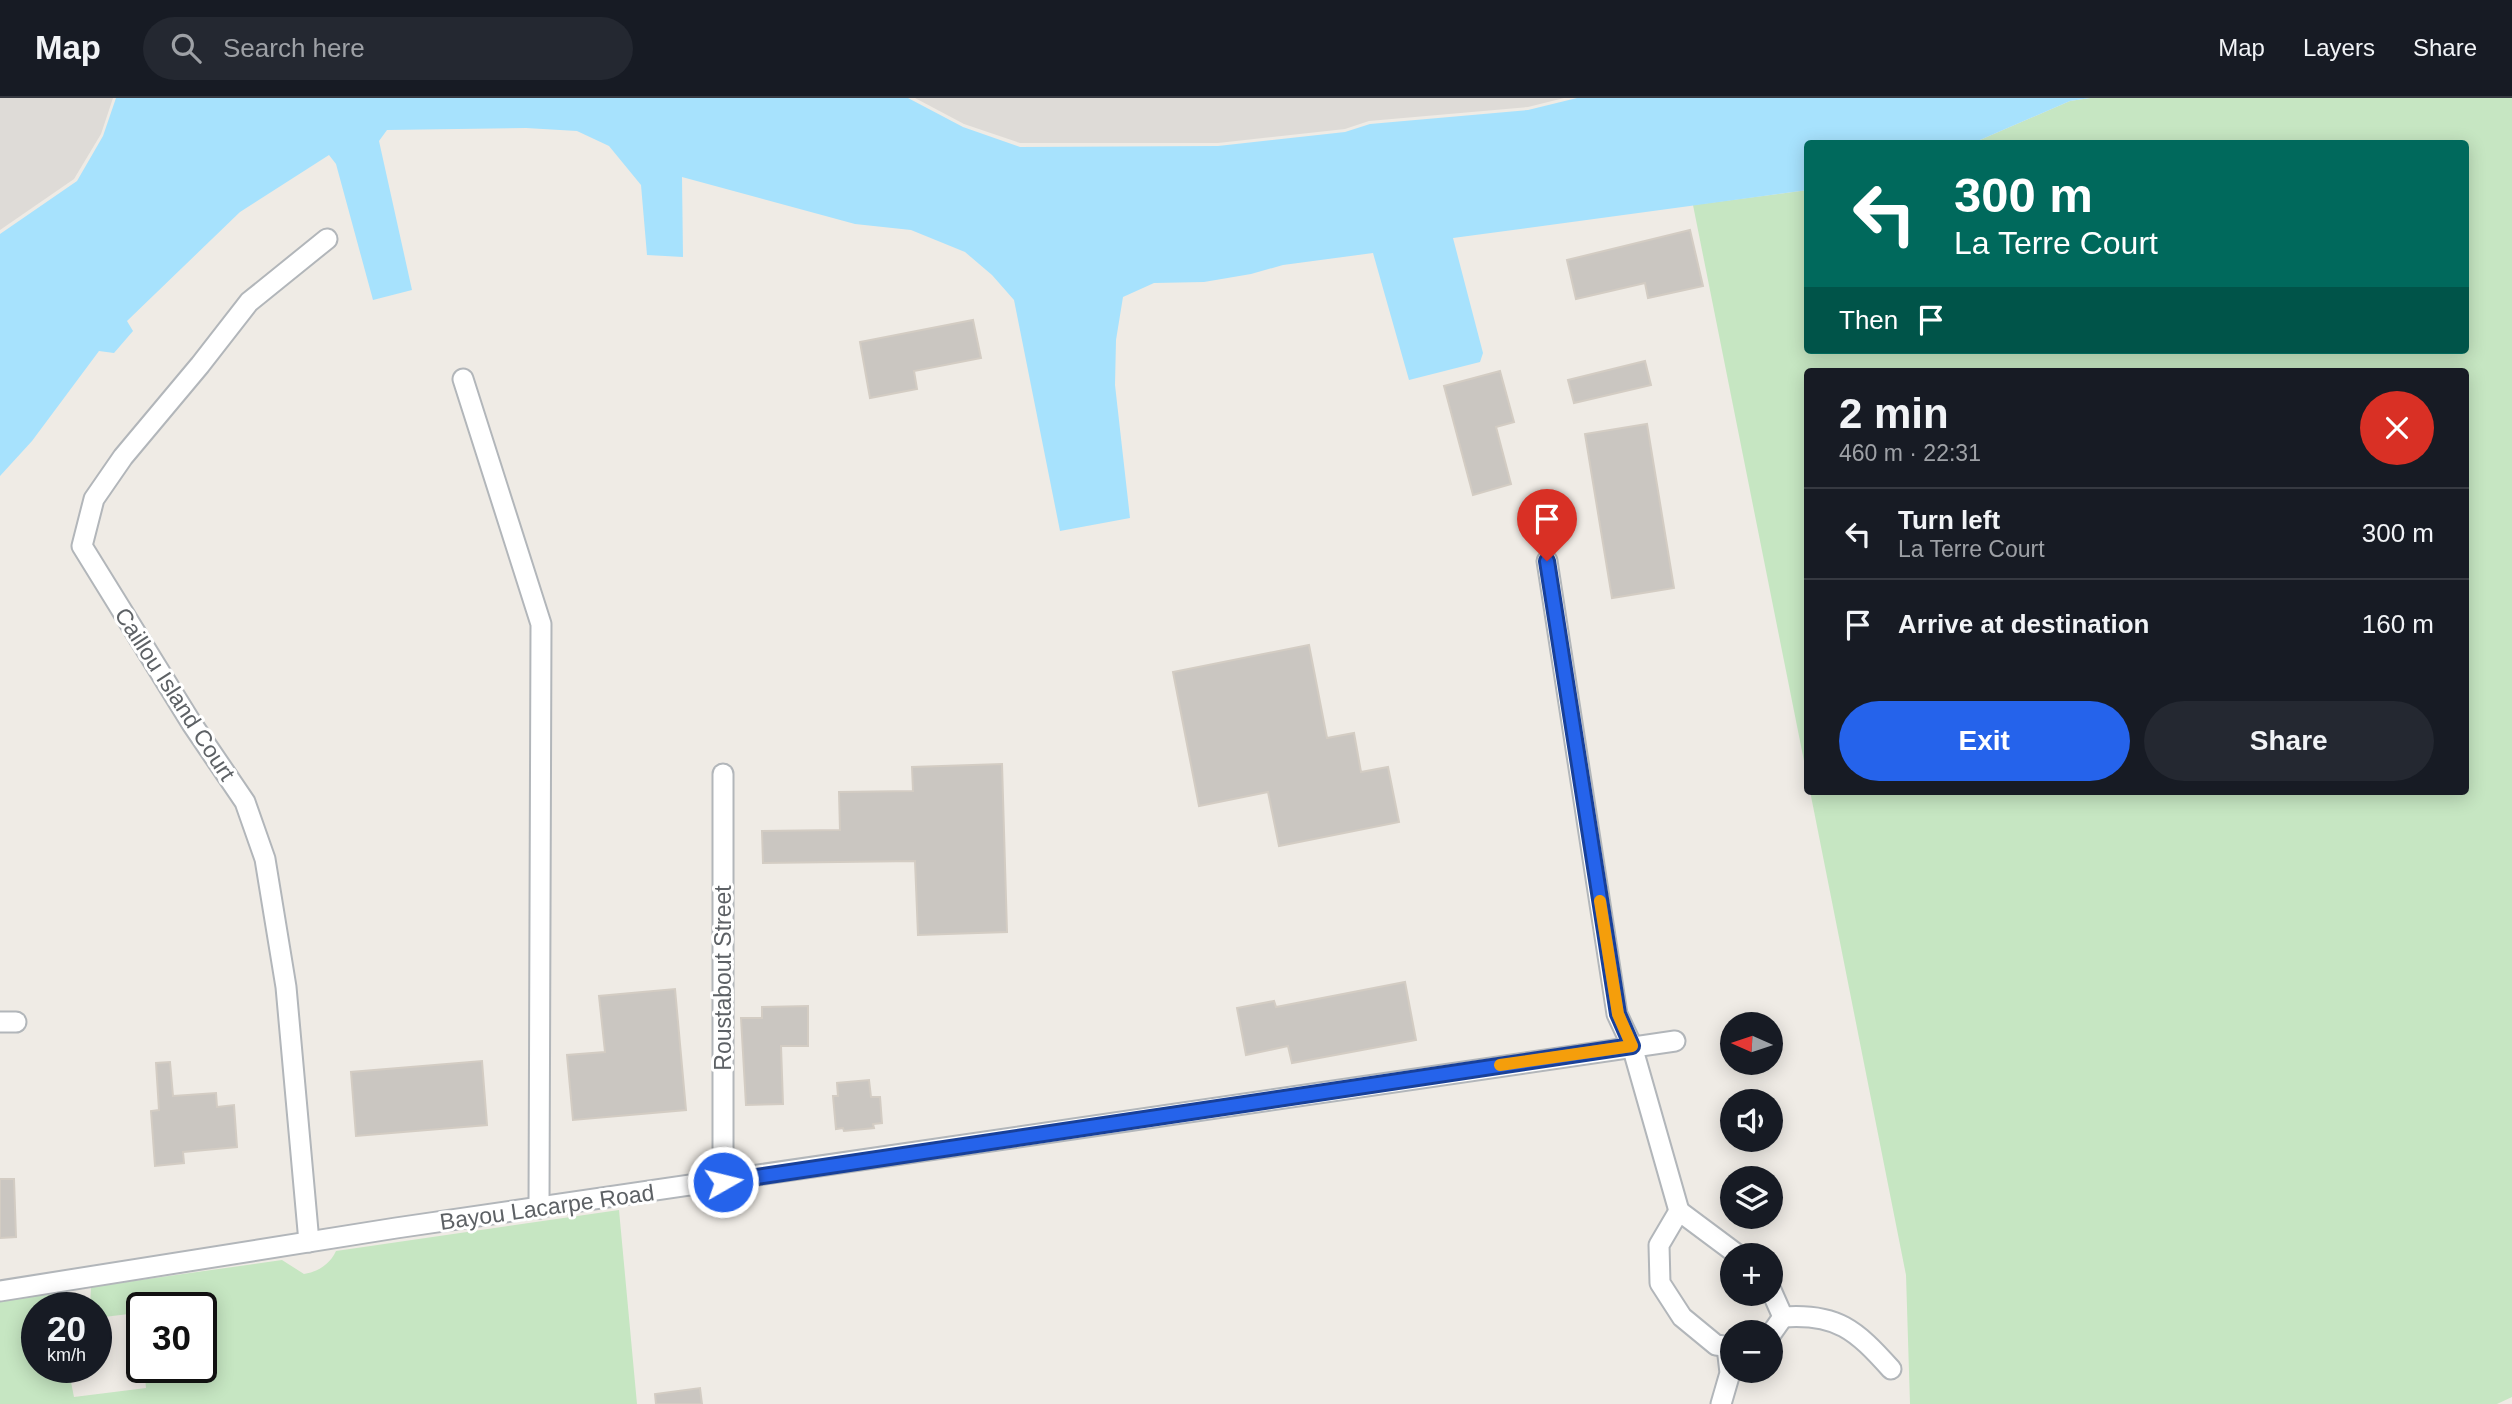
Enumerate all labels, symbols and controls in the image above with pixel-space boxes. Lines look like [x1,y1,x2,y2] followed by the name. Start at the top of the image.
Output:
[143,17,633,80] search box
[35,29,101,66] text: Map
[167,29,205,67] icon: search
[223,33,365,63] text: Search here
[2218,34,2265,61] text: Map
[2303,34,2375,61] text: Layers
[2413,34,2477,61] text: Share
[1839,168,1930,259] icon: left
[1954,168,2093,222] text: 300 m
[1954,225,2158,261] text: La Terre Court
[1912,301,1950,339] icon: arrive
[1839,305,1898,335] text: Then
[1839,390,1949,437] text: 2 min
[2360,391,2434,465] button: close
[1839,440,1981,466] text: 460 m · 22:31
[1517,489,1577,561] pin
[1528,500,1566,538] icon: arrive
[1898,505,2000,535] text: Turn left
[1839,515,1877,553] icon: left
[2362,518,2434,548] text: 300 m
[1898,536,2045,562] text: La Terre Court
[109,603,241,786] street label: Caillou Island Court
[1839,606,1877,644] icon: arrive
[1898,609,2149,639] text: Arrive at destination
[2362,609,2434,639] text: 160 m
[1839,701,2130,781] button: Exit
[2144,701,2434,781] button: Share
[710,885,736,1071] street label: Roustabout Street
[1720,1012,1783,1074] north arrow
[1720,1012,1783,1383] map controls
[1720,1089,1783,1152] button: sound
[686,1145,760,1219] position arrow
[1720,1166,1783,1229] button: layers
[438,1179,656,1235] street label: Bayou Lacarpe Road
[1720,1243,1783,1306] button: +
[126,1292,217,1383] speed limit sign: 30
[47,1309,86,1348] text: 20
[1720,1320,1783,1383] button: −
[47,1345,86,1365] text: km/h

